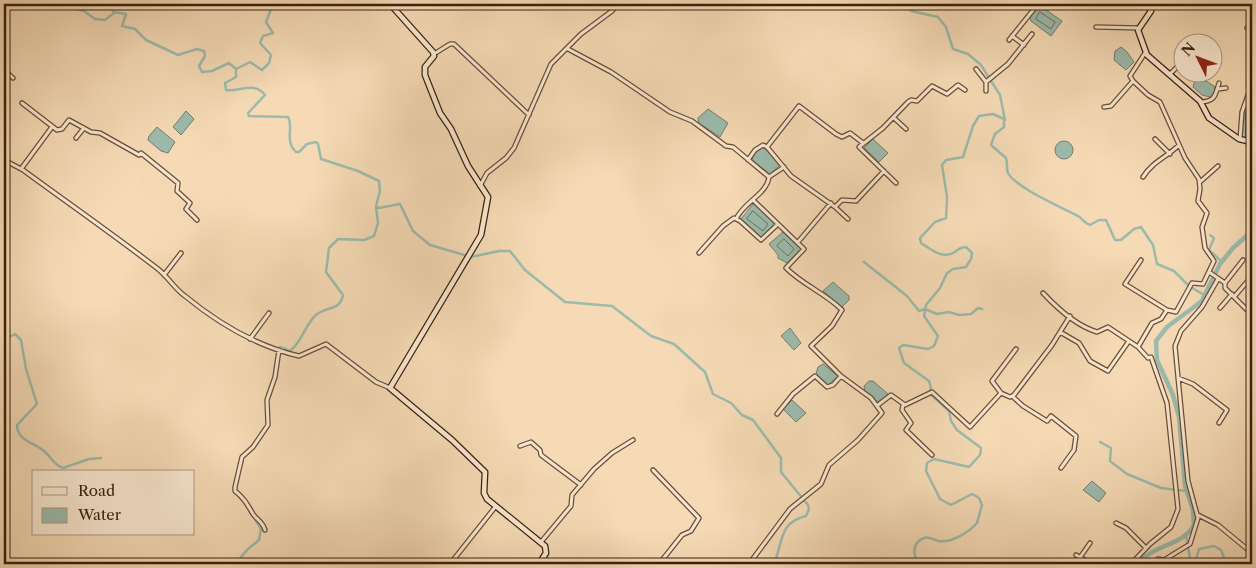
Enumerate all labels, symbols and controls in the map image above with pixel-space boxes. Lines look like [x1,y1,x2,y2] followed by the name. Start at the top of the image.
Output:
[1174,32,1224,82] north arrow
[1178,39,1199,60] text: N
[32,470,195,536] legend
[78,481,115,500] text: Road
[77,505,122,524] text: Water

